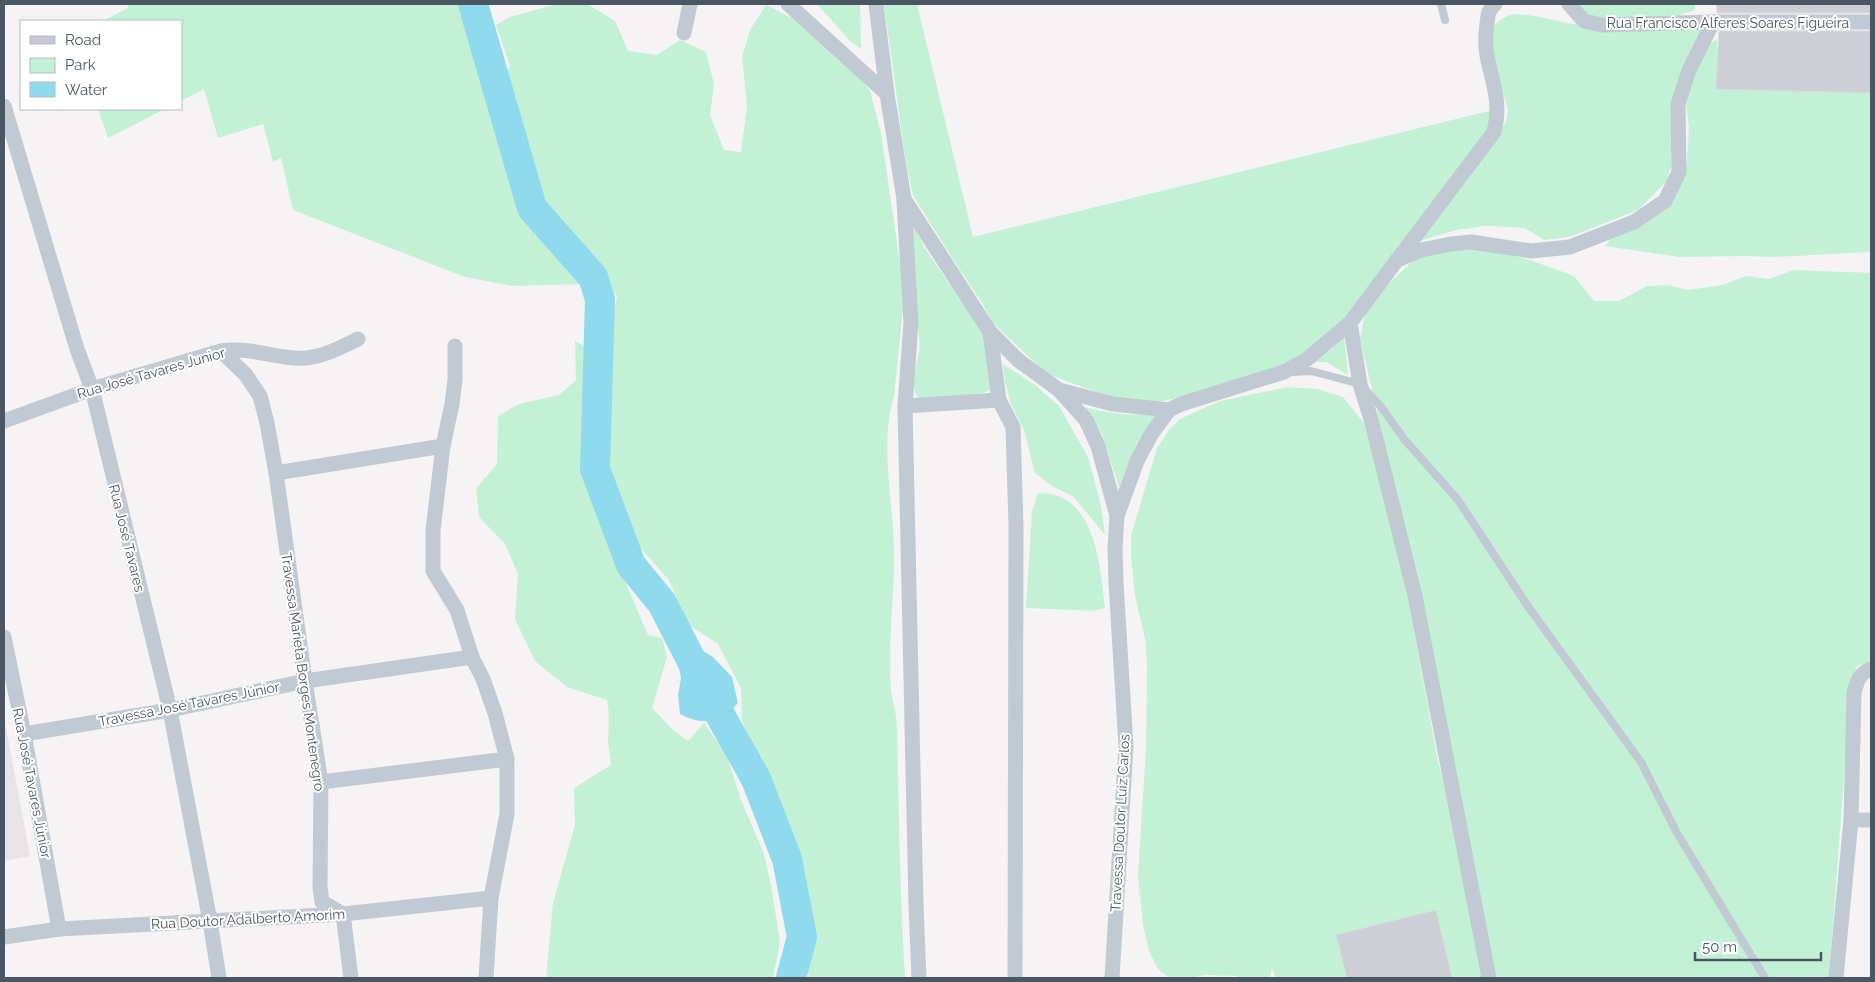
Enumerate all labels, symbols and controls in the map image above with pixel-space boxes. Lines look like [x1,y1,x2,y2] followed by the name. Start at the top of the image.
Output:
[1607,15,1849,31] street label: Rua Francisco Alferes Soares Figueira
[20,20,182,110] legend
[65,31,101,49] text: Road
[65,56,96,74] text: Park
[65,81,108,99] text: Water
[75,344,227,402] street label: Rua José Tavares Junior
[106,483,148,594] street label: Rua José Tavares
[278,552,328,792] street label: Travessa Marieta Borges Montenegro
[97,679,281,729] street label: Travessa José Tavares Júnior
[10,706,54,860] street label: Rua José Tavares Júnior
[1107,733,1133,913] street label: Travessa Doutor Luiz Carlos
[150,906,346,932] street label: Rua Doutor Adalberto Amorim
[1695,930,1821,962] scale bar
[1702,938,1737,956] text: 50 m

